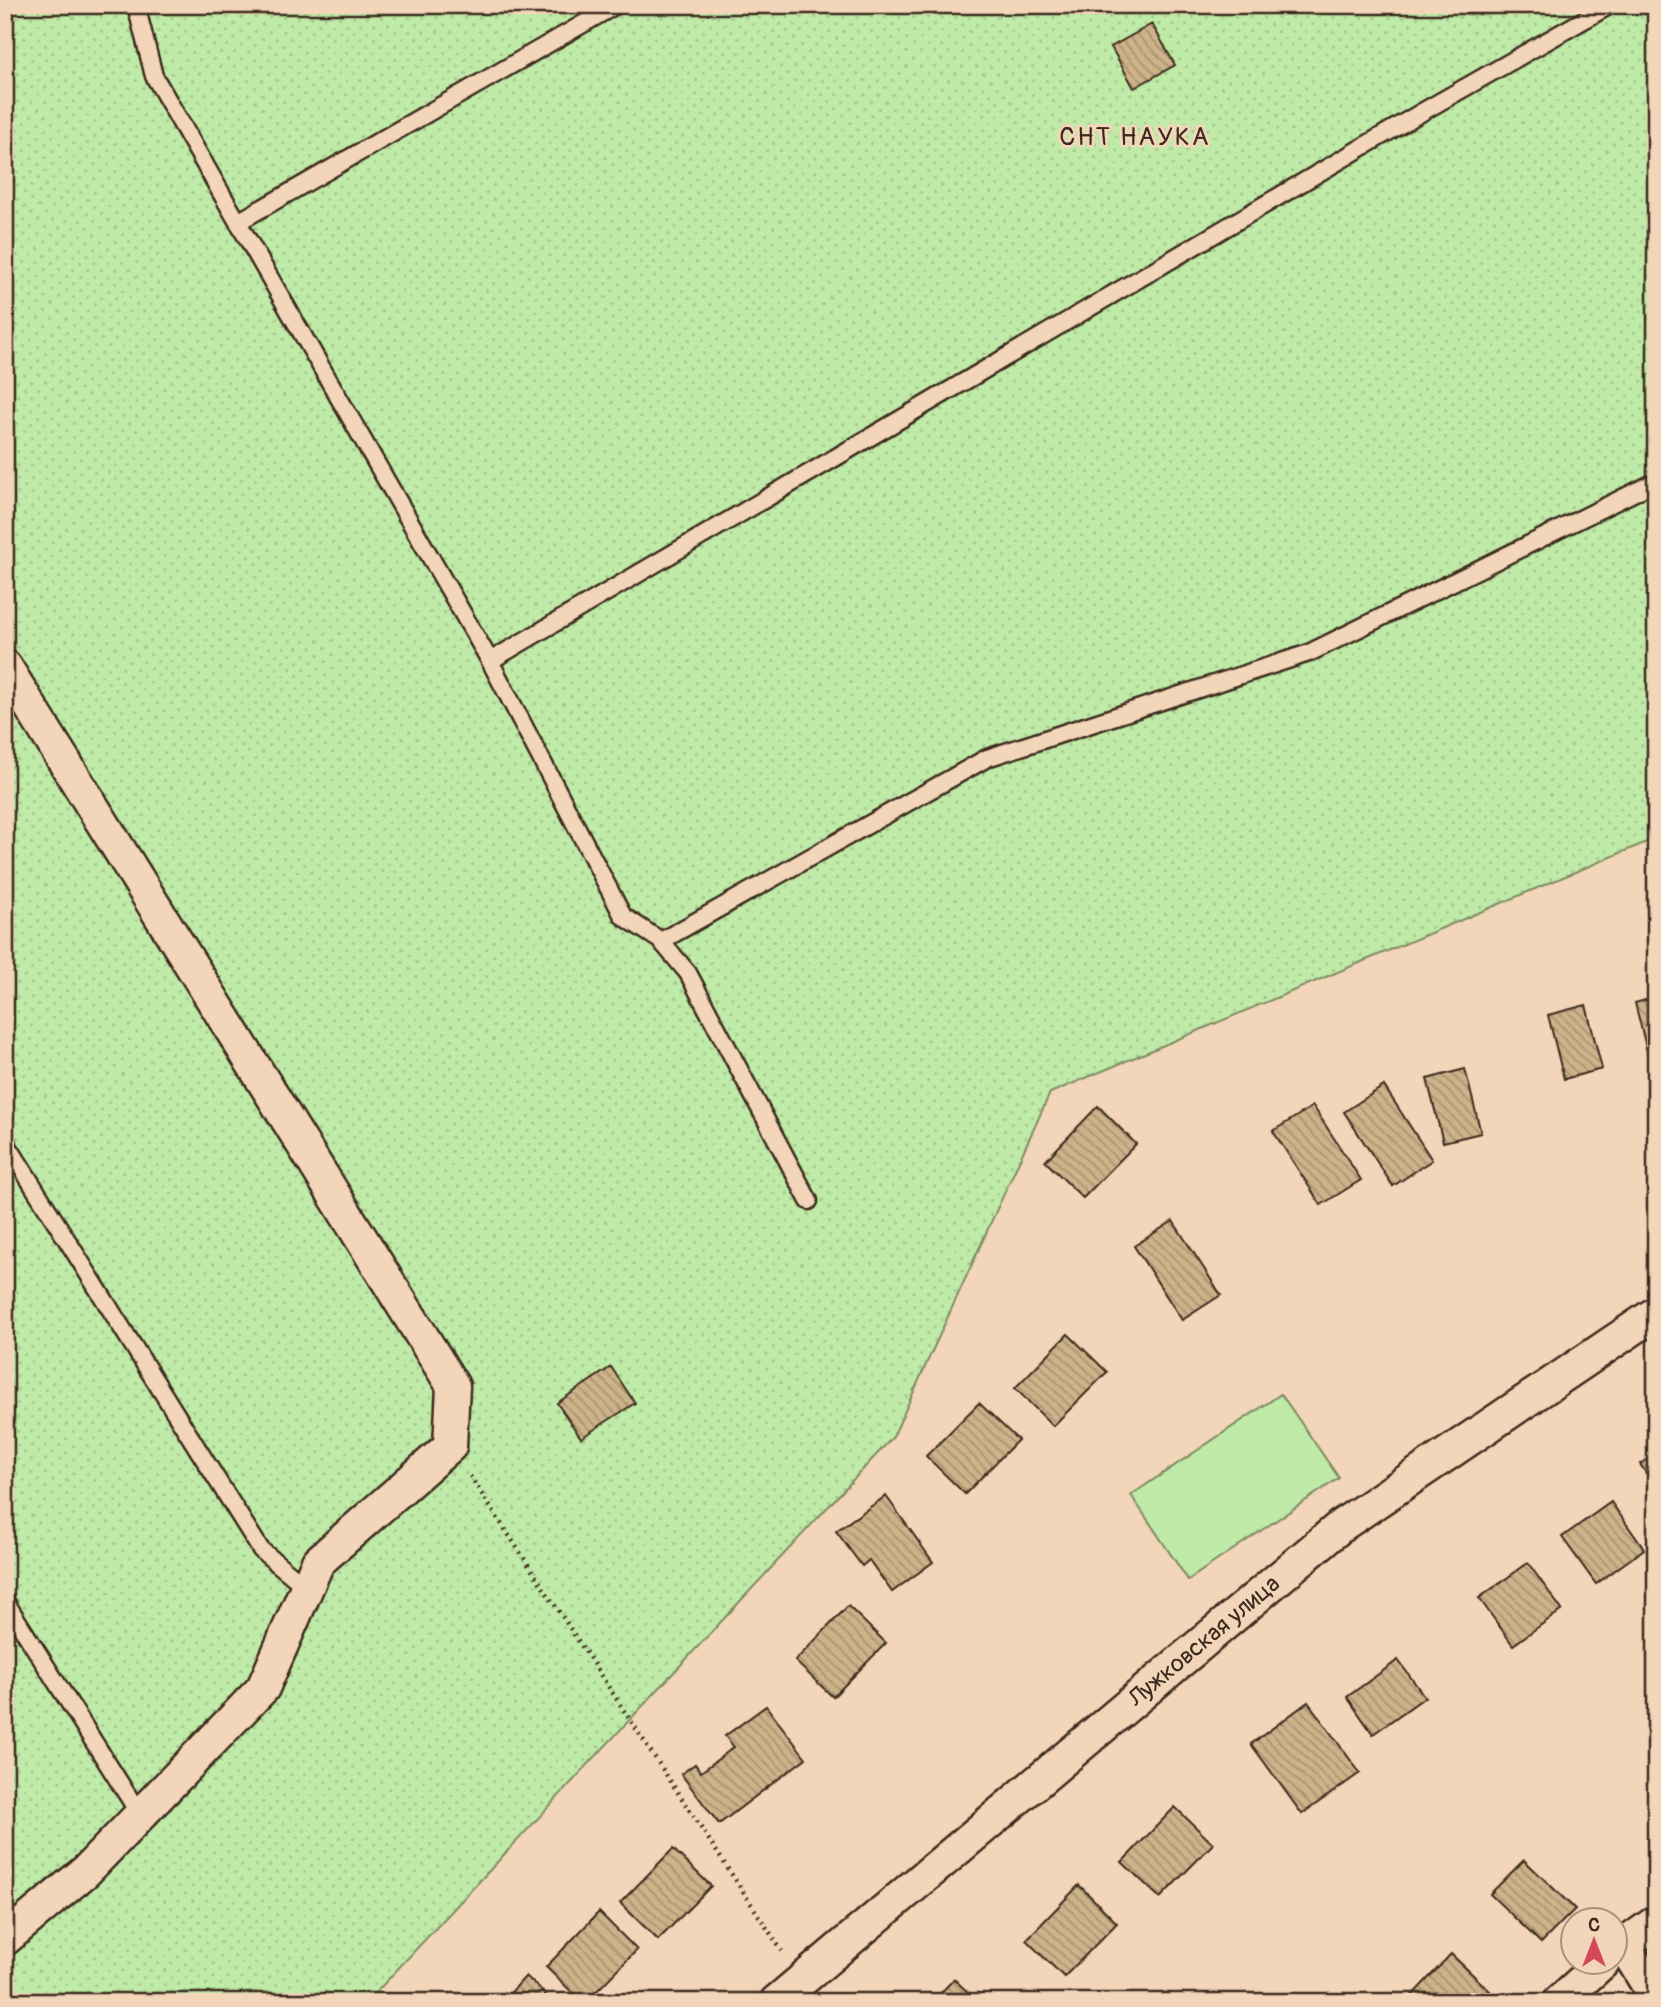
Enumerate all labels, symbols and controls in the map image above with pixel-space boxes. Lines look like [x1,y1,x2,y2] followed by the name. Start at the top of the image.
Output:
[1059,121,1211,153] district label: СНТ НАУКА
[1121,1569,1286,1714] street label: Лужковская улица
[1560,1906,1630,1976] north arrow
[1588,1913,1600,1937] text: С

